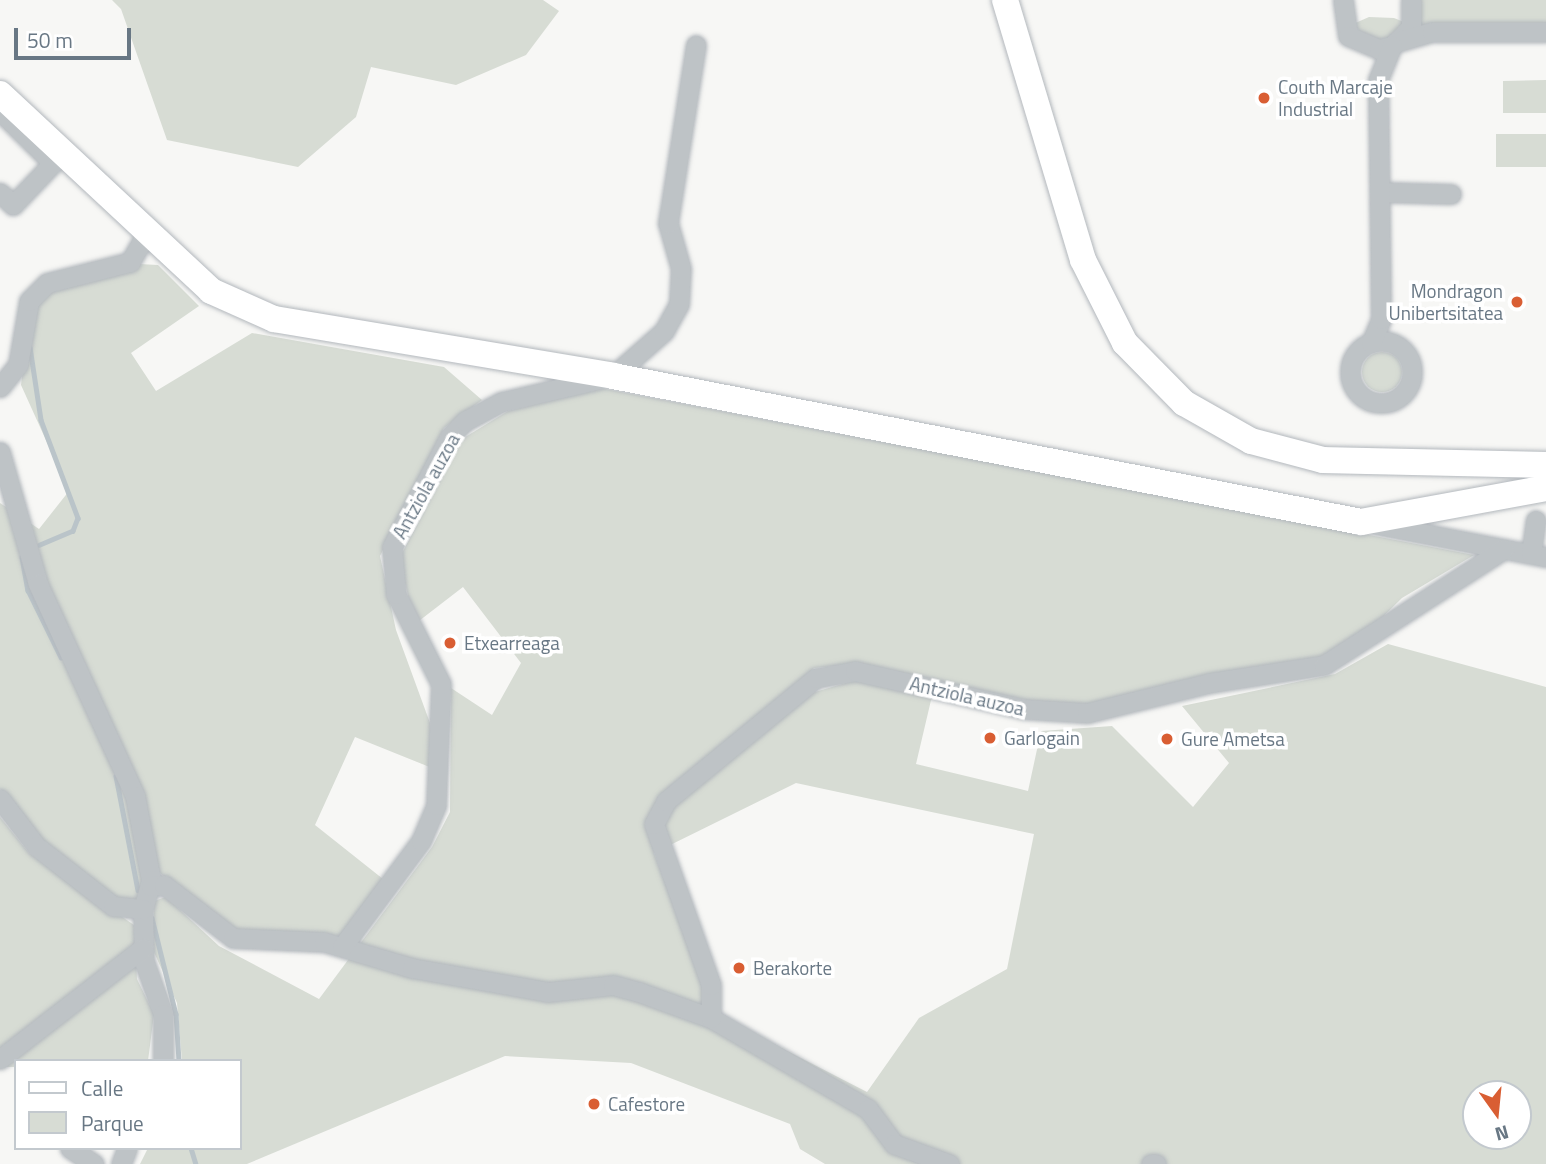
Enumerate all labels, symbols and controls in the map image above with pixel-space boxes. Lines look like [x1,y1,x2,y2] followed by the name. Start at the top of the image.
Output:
[18,14,135,58] scale bar
[27,24,73,56] text: 50 m
[1278,76,1393,120] place label: Couth Marcaje Industrial
[1256,90,1272,106] marker: Couth Marcaje Industrial
[1389,280,1503,324] place label: Mondragon Unibertsitatea
[1509,294,1525,310] marker: Mondragon Unibertsitatea
[388,429,464,543] street label: Antziola auzoa
[464,632,560,654] place label: Etxearreaga
[442,635,458,651] marker: Etxearreaga
[908,672,1026,720] street label: Antziola auzoa
[1004,727,1080,749] place label: Garlogain
[1181,728,1285,750] place label: Gure Ametsa
[982,730,998,746] marker: Garlogain
[1159,731,1175,747] marker: Gure Ametsa
[753,957,832,979] place label: Berakorte
[731,960,747,976] marker: Berakorte
[14,1059,242,1150] legend
[81,1072,123,1104] text: Calle
[1462,1080,1532,1150] north arrow
[608,1093,685,1115] place label: Cafestore
[586,1096,602,1112] marker: Cafestore
[81,1107,144,1139] text: Parque
[1492,1118,1512,1150] text: N

